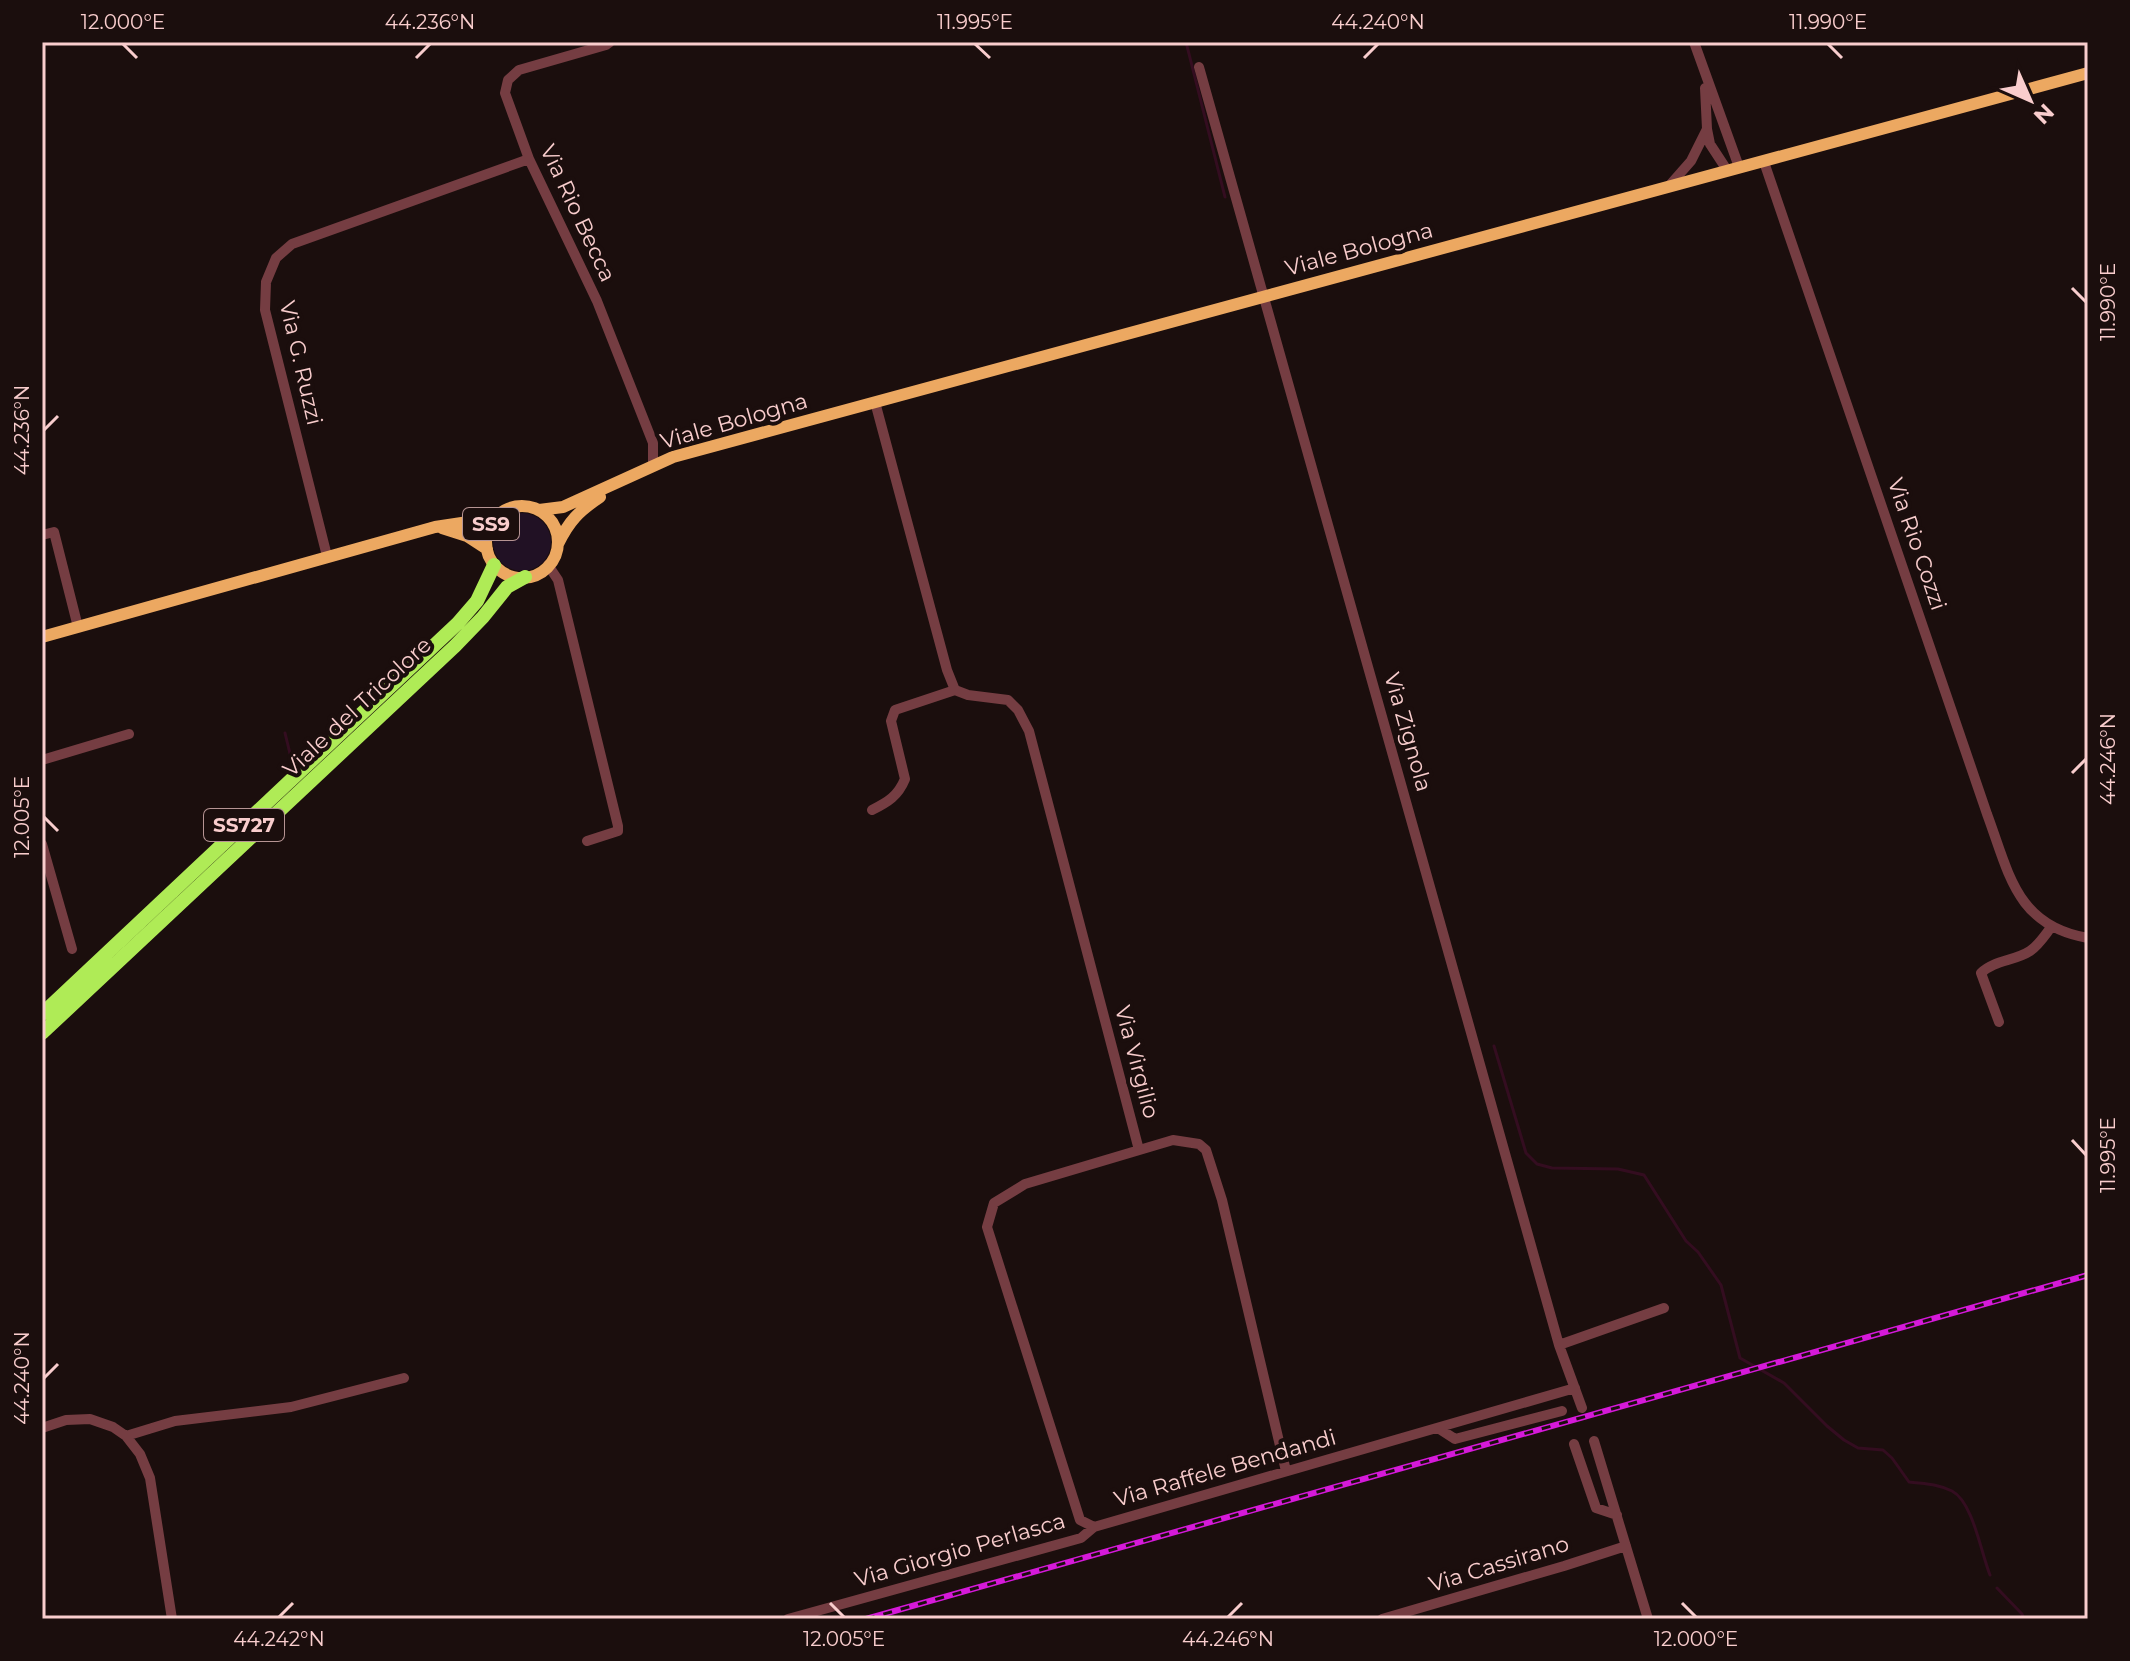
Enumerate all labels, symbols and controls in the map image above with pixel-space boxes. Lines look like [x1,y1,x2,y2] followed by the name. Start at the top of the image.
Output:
[81,10,165,34] text: 12.000°E
[385,10,475,34] text: 44.236°N
[937,10,1013,34] text: 11.995°E
[1331,10,1425,34] text: 44.240°N
[1789,10,1867,34] text: 11.990°E
[1990,60,2070,140] north arrow
[2028,98,2060,130] text: N
[534,140,622,286] street label: Via Rio Becca
[1282,216,1436,282] street label: Viale Bologna
[2096,263,2120,341] text: 11.990°E
[274,298,328,428] street label: Via G. Ruzzi
[10,385,34,475] text: 44.236°N
[657,387,811,455] street label: Viale Bologna
[1882,474,1952,614] street label: Via Rio Cozzi
[463,508,519,540] road number: SS9
[277,631,437,783] street label: Viale del Tricolore
[1378,669,1438,795] street label: Via Zignola
[2096,713,2120,805] text: 44.246°N
[10,776,34,858] text: 12.005°E
[204,809,284,841] road number: SS727
[1109,1003,1165,1121] street label: Via Virgilio
[2096,1117,2120,1193] text: 11.995°E
[10,1331,34,1425] text: 44.240°N
[1111,1423,1339,1513] street label: Via Raffele Bendandi
[852,1507,1068,1593] street label: Via Giorgio Perlasca
[1426,1530,1572,1598] street label: Via Cassirano
[233,1627,325,1651] text: 44.242°N
[803,1627,885,1651] text: 12.005°E
[1182,1627,1274,1651] text: 44.246°N
[1654,1627,1738,1651] text: 12.000°E

